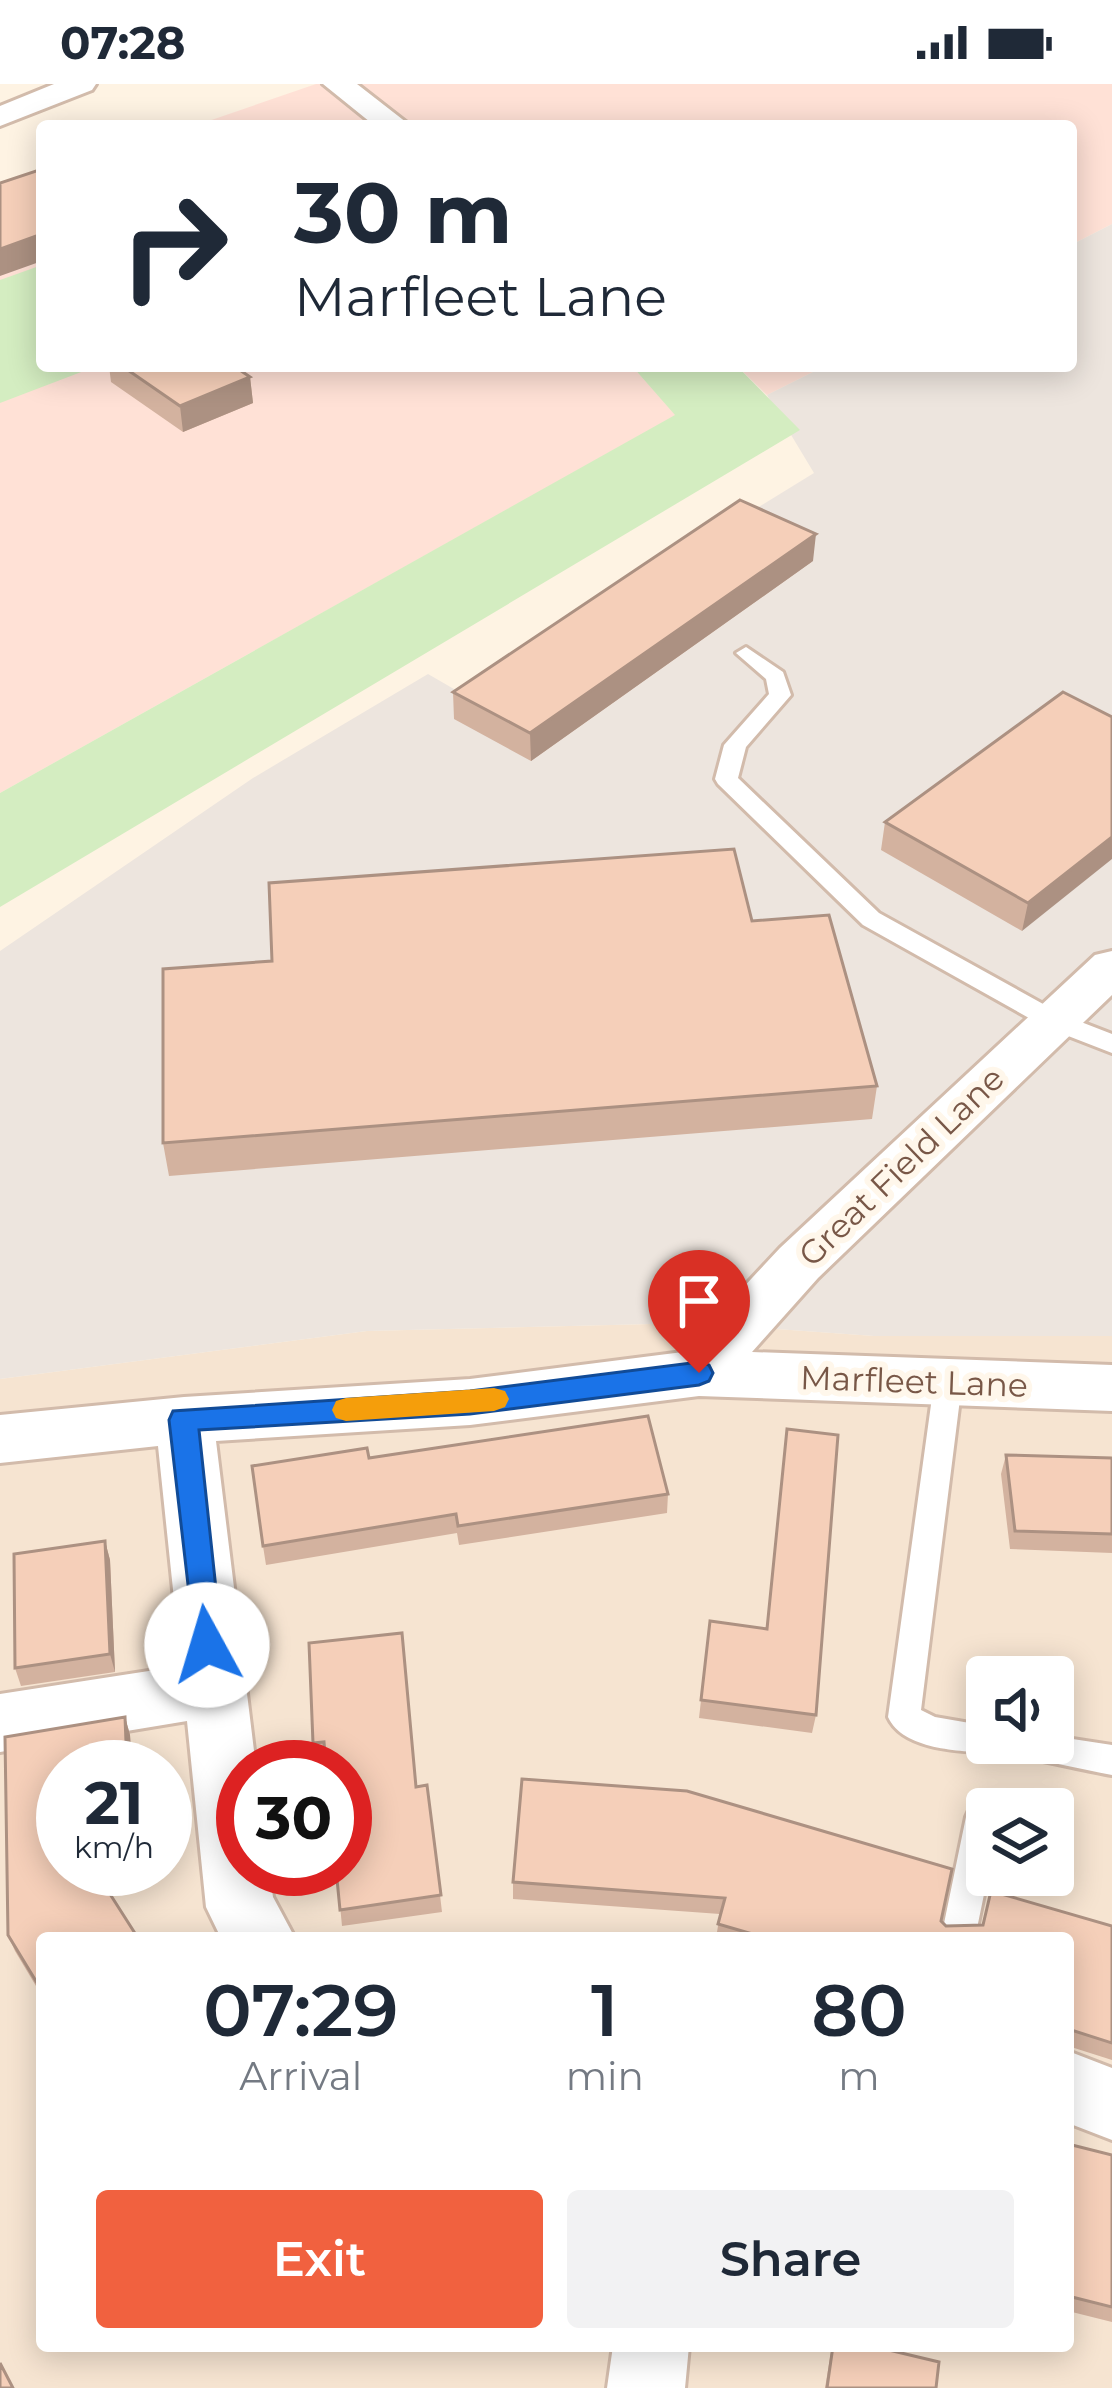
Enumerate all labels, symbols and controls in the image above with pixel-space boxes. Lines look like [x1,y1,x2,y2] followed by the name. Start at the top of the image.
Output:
[60,15,185,70] text: 07:28
[294,162,513,264] text: 30 m
[96,168,252,324] icon: right
[294,264,667,330] text: Marfleet Lane
[790,1058,1012,1274] street label: Great Field Lane
[648,1250,750,1373] pin
[666,1268,732,1334] icon: arrive
[799,1357,1029,1405] street label: Marfleet Lane
[144,1582,270,1708] position arrow
[966,1656,1074,1896] map controls
[966,1656,1074,1764] button: sound
[216,1740,372,1896] speed limit sign: 30
[85,1766,143,1839] text: 21
[966,1788,1074,1896] button: layers
[74,1829,154,1866] text: km/h
[203,1966,398,2054] text: 07:29
[591,1966,619,2054] text: 1
[811,1966,907,2054] text: 80
[239,2052,362,2100] text: Arrival
[566,2052,644,2100] text: min
[838,2052,880,2100] text: m
[96,2190,543,2328] button: Exit
[567,2190,1014,2328] button: Share

